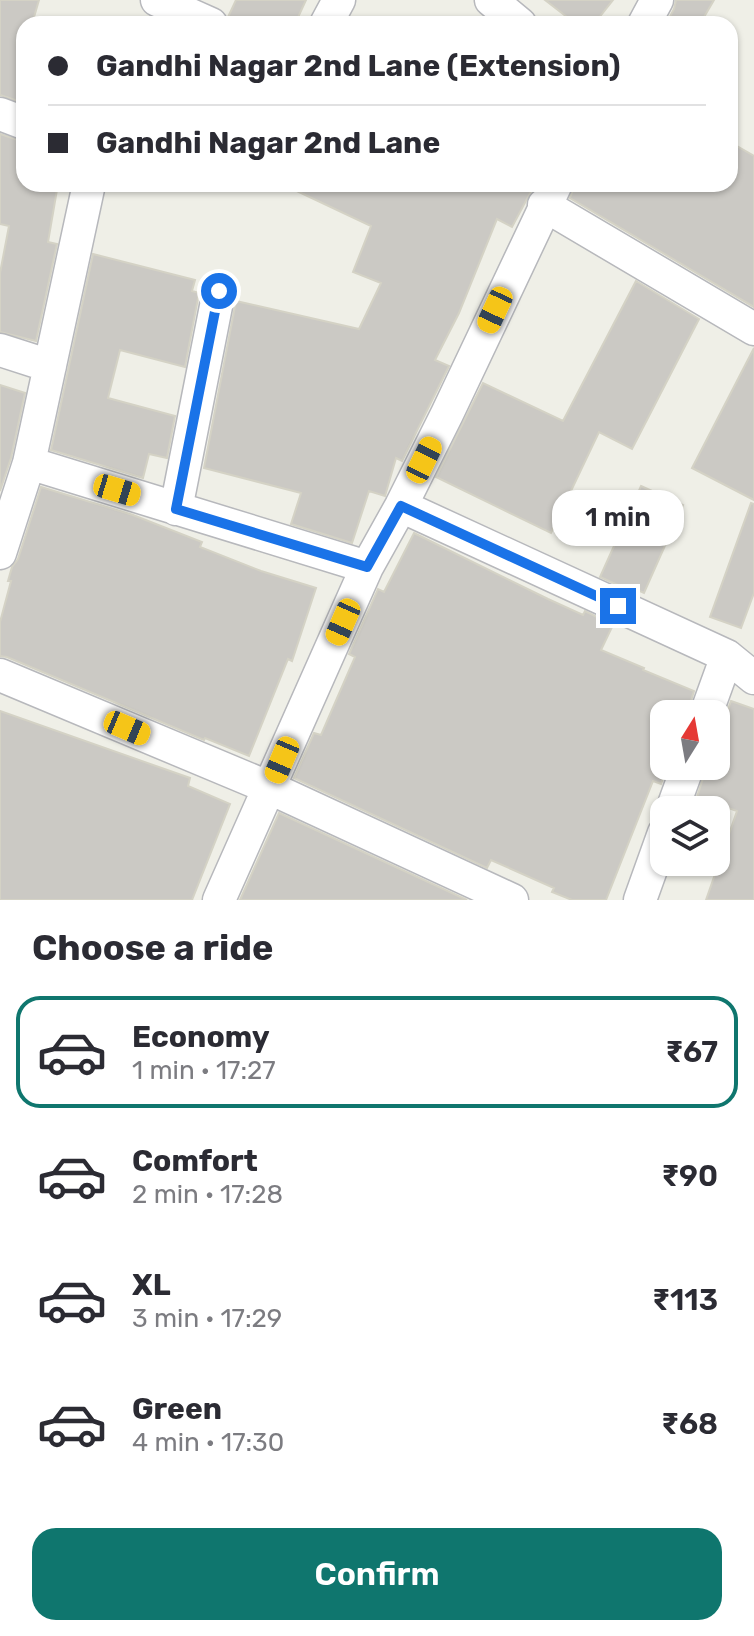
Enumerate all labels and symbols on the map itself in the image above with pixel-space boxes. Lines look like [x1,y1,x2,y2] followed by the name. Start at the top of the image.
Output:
[201,273,237,309] route start
[474,283,516,337] car
[403,433,445,487] car
[91,472,143,508] car
[552,490,684,546] callout: 1 min
[600,588,636,624] route end
[322,595,364,649] car
[650,700,730,780] north arrow
[100,708,154,748] car
[262,733,302,787] car

